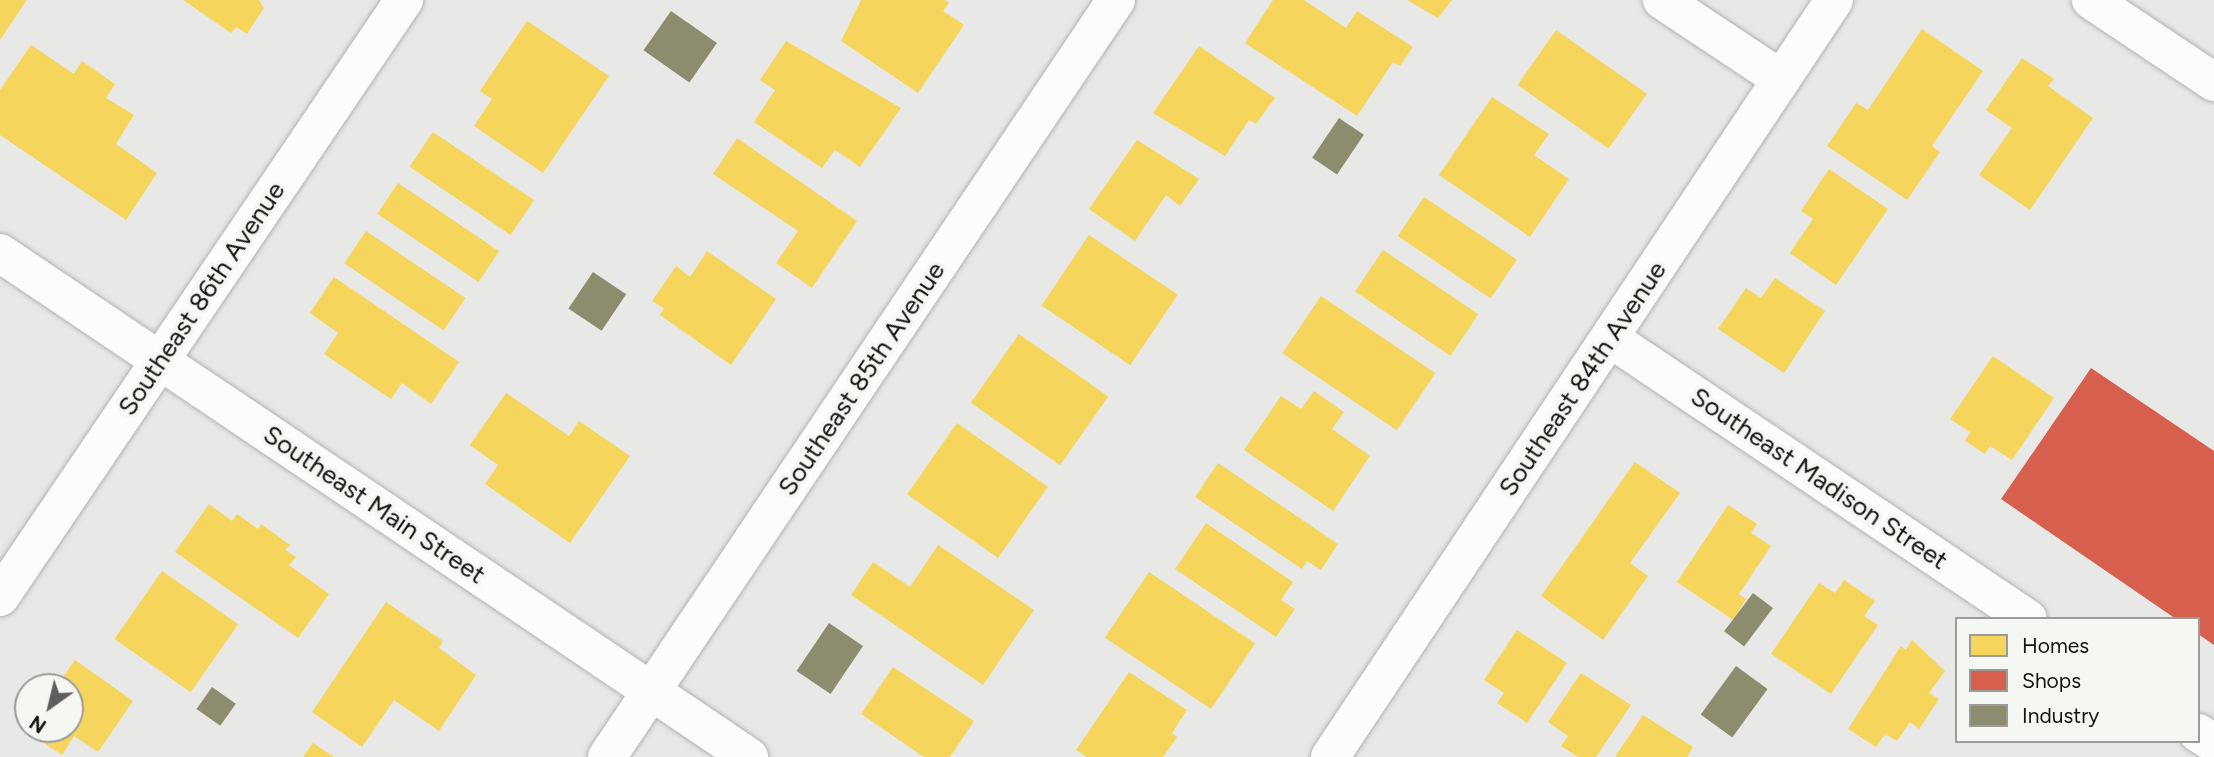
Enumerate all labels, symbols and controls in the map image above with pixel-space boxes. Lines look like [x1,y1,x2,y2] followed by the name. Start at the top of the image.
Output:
[112,176,292,422] street label: Southeast 86th Avenue
[772,256,952,502] street label: Southeast 85th Avenue
[1493,256,1673,502] street label: Southeast 84th Avenue
[1685,381,1953,577] street label: Southeast Madison Street
[257,419,491,591] street label: Southeast Main Street
[1955,617,2200,743] legend
[2022,633,2089,658] text: Homes
[2022,668,2081,693] text: Shops
[14,673,84,743] north arrow
[2022,703,2099,728] text: Industry
[26,711,51,738] text: N

